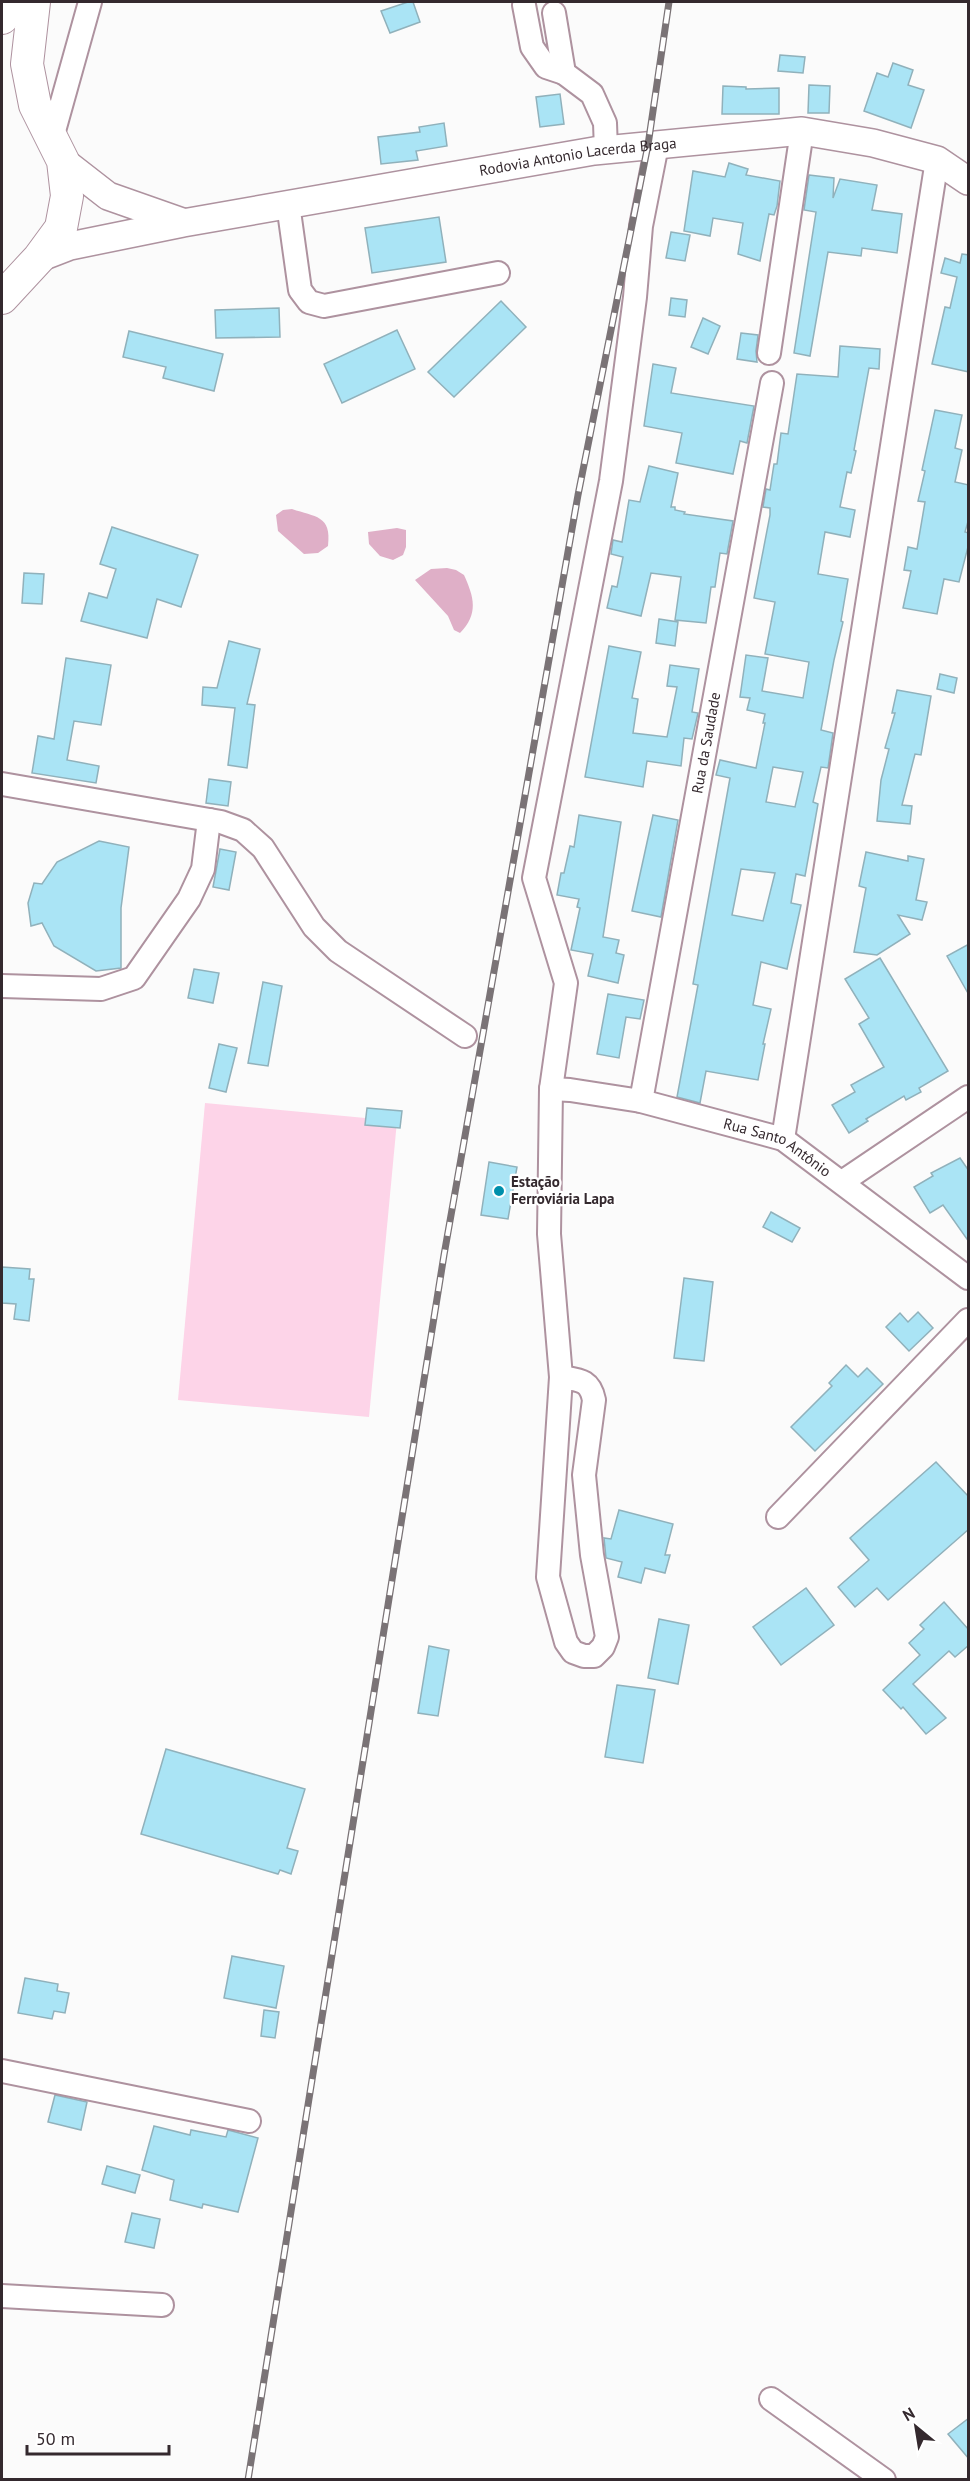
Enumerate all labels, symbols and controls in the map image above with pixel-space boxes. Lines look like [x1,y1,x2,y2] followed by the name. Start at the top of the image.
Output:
[478,133,677,180] street label: Rodovia Antonio Lacerda Braga
[687,691,724,795] street label: Rua da Saudade
[722,1114,835,1181] street label: Rua Santo Antônio
[511,1172,615,1208] place label: Estação Ferroviária Lapa
[492,1184,506,1198] marker: Estação Ferroviária Lapa
[886,2397,946,2457] north arrow
[899,2403,918,2425] text: N
[27,2418,170,2456] scale bar
[36,2427,75,2450] text: 50 m

